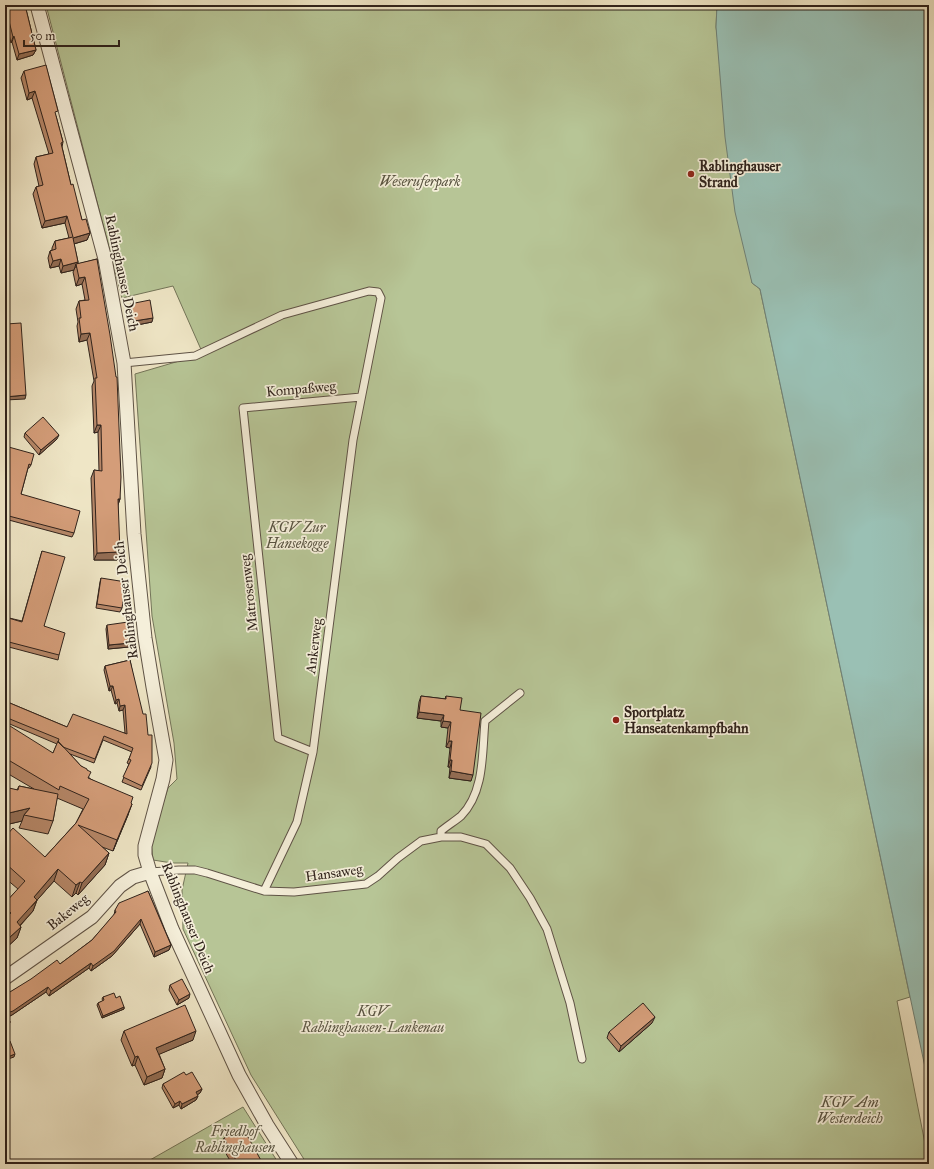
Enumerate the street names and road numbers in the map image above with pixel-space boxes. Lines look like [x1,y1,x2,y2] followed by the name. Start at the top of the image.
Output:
[101,213,143,333] street label: Rablinghauser Deich
[265,377,337,401] street label: Kompaßweg
[110,540,142,660] street label: Rablinghauser Deich
[236,553,261,632] street label: Matrosenweg
[302,617,326,676] street label: Ankerweg
[158,860,218,977] street label: Rablinghauser Deich
[304,860,364,885] street label: Hansaweg
[44,890,93,934] street label: Bakeweg

